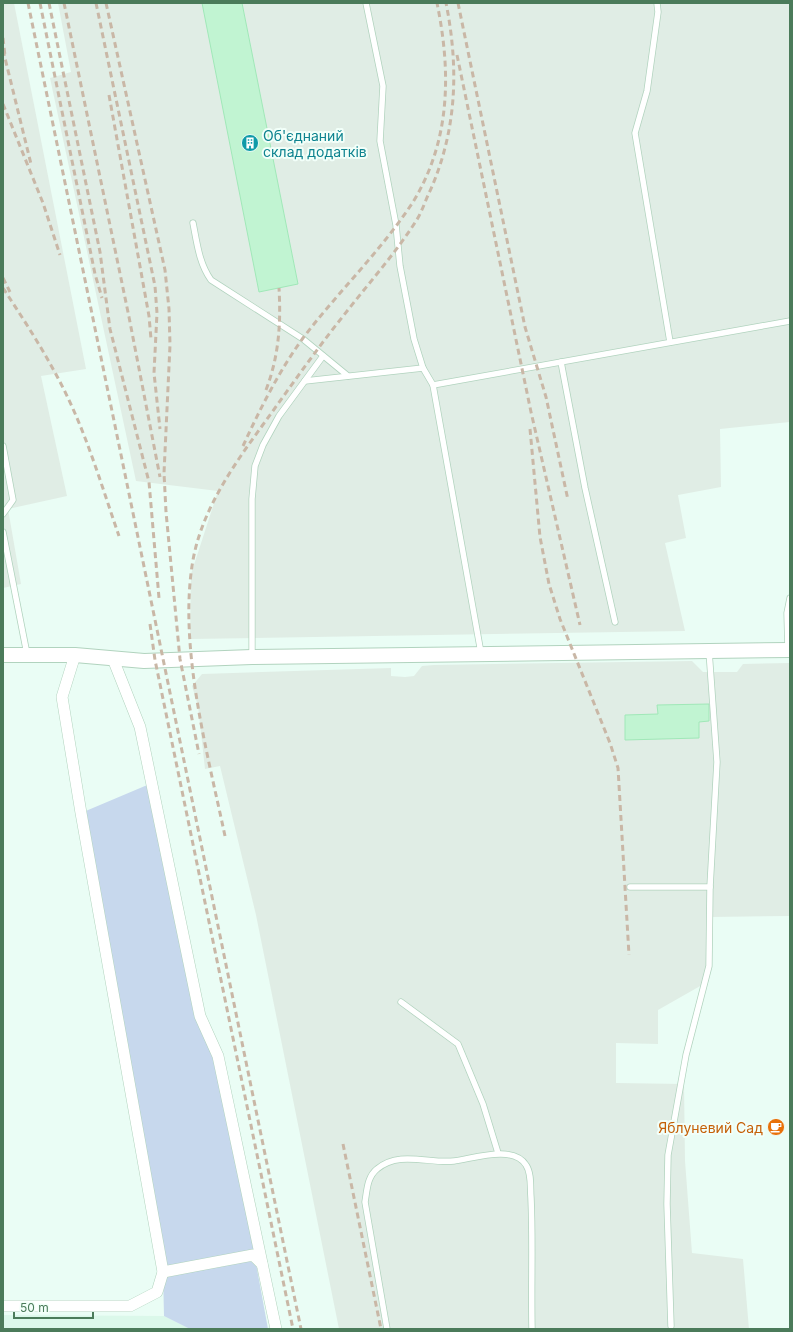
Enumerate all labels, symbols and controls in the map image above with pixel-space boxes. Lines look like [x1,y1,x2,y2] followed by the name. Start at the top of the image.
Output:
[263,127,367,160] place label: Об'єднаний склад додатків
[240,133,260,153] building icon: Об'єднаний склад додатків
[766,1117,786,1137] cafe icon: Яблуневий Сад
[658,1119,763,1136] place label: Яблуневий Сад
[14,1294,93,1320] scale bar
[20,1300,49,1315] text: 50 m

